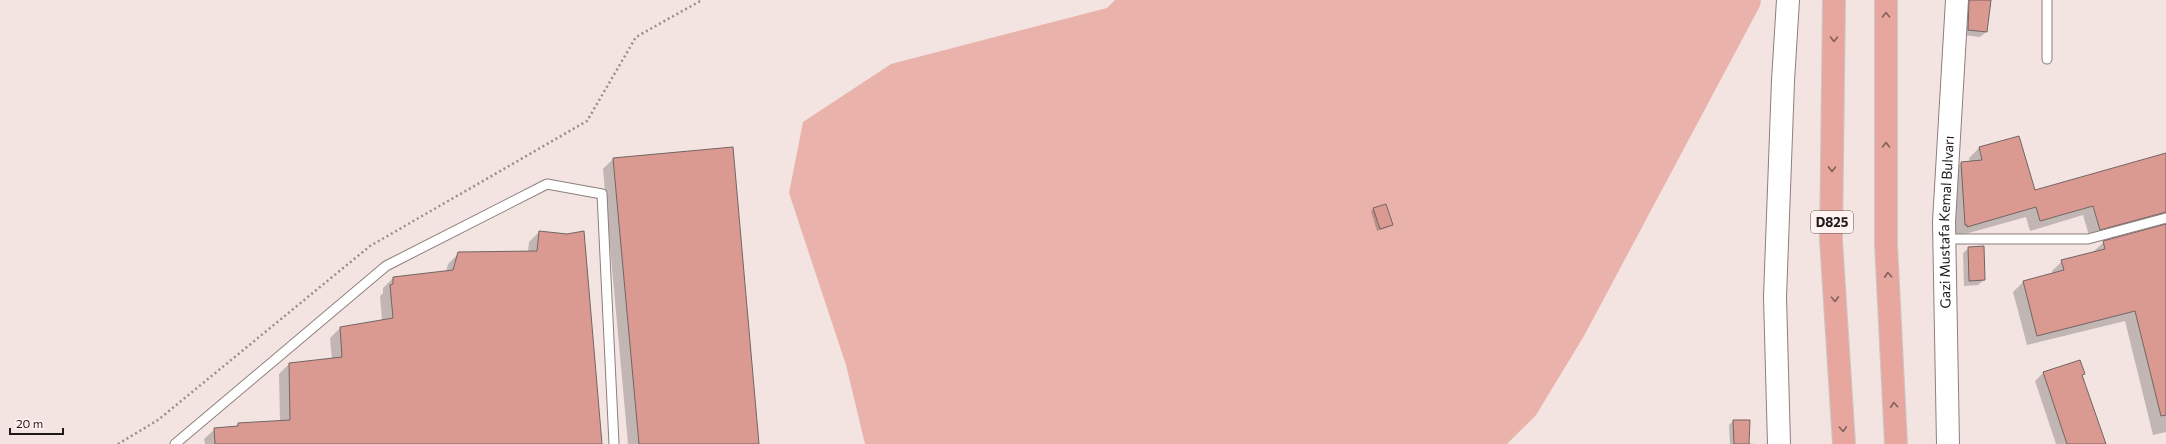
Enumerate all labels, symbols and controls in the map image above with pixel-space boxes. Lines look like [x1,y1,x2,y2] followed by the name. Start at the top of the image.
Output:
[1882,12,1890,18] one-way arrow
[1830,36,1838,42] one-way arrow
[1935,135,1957,309] street label: Gazi Mustafa Kemal Bulvarı
[1882,142,1890,148] one-way arrow
[1828,166,1836,172] one-way arrow
[1811,211,1853,233] road number: D825
[1884,272,1892,278] one-way arrow
[1831,296,1839,302] one-way arrow
[1890,402,1899,408] one-way arrow
[10,410,63,436] scale bar
[16,416,43,430] text: 20 m
[1838,426,1847,432] one-way arrow

